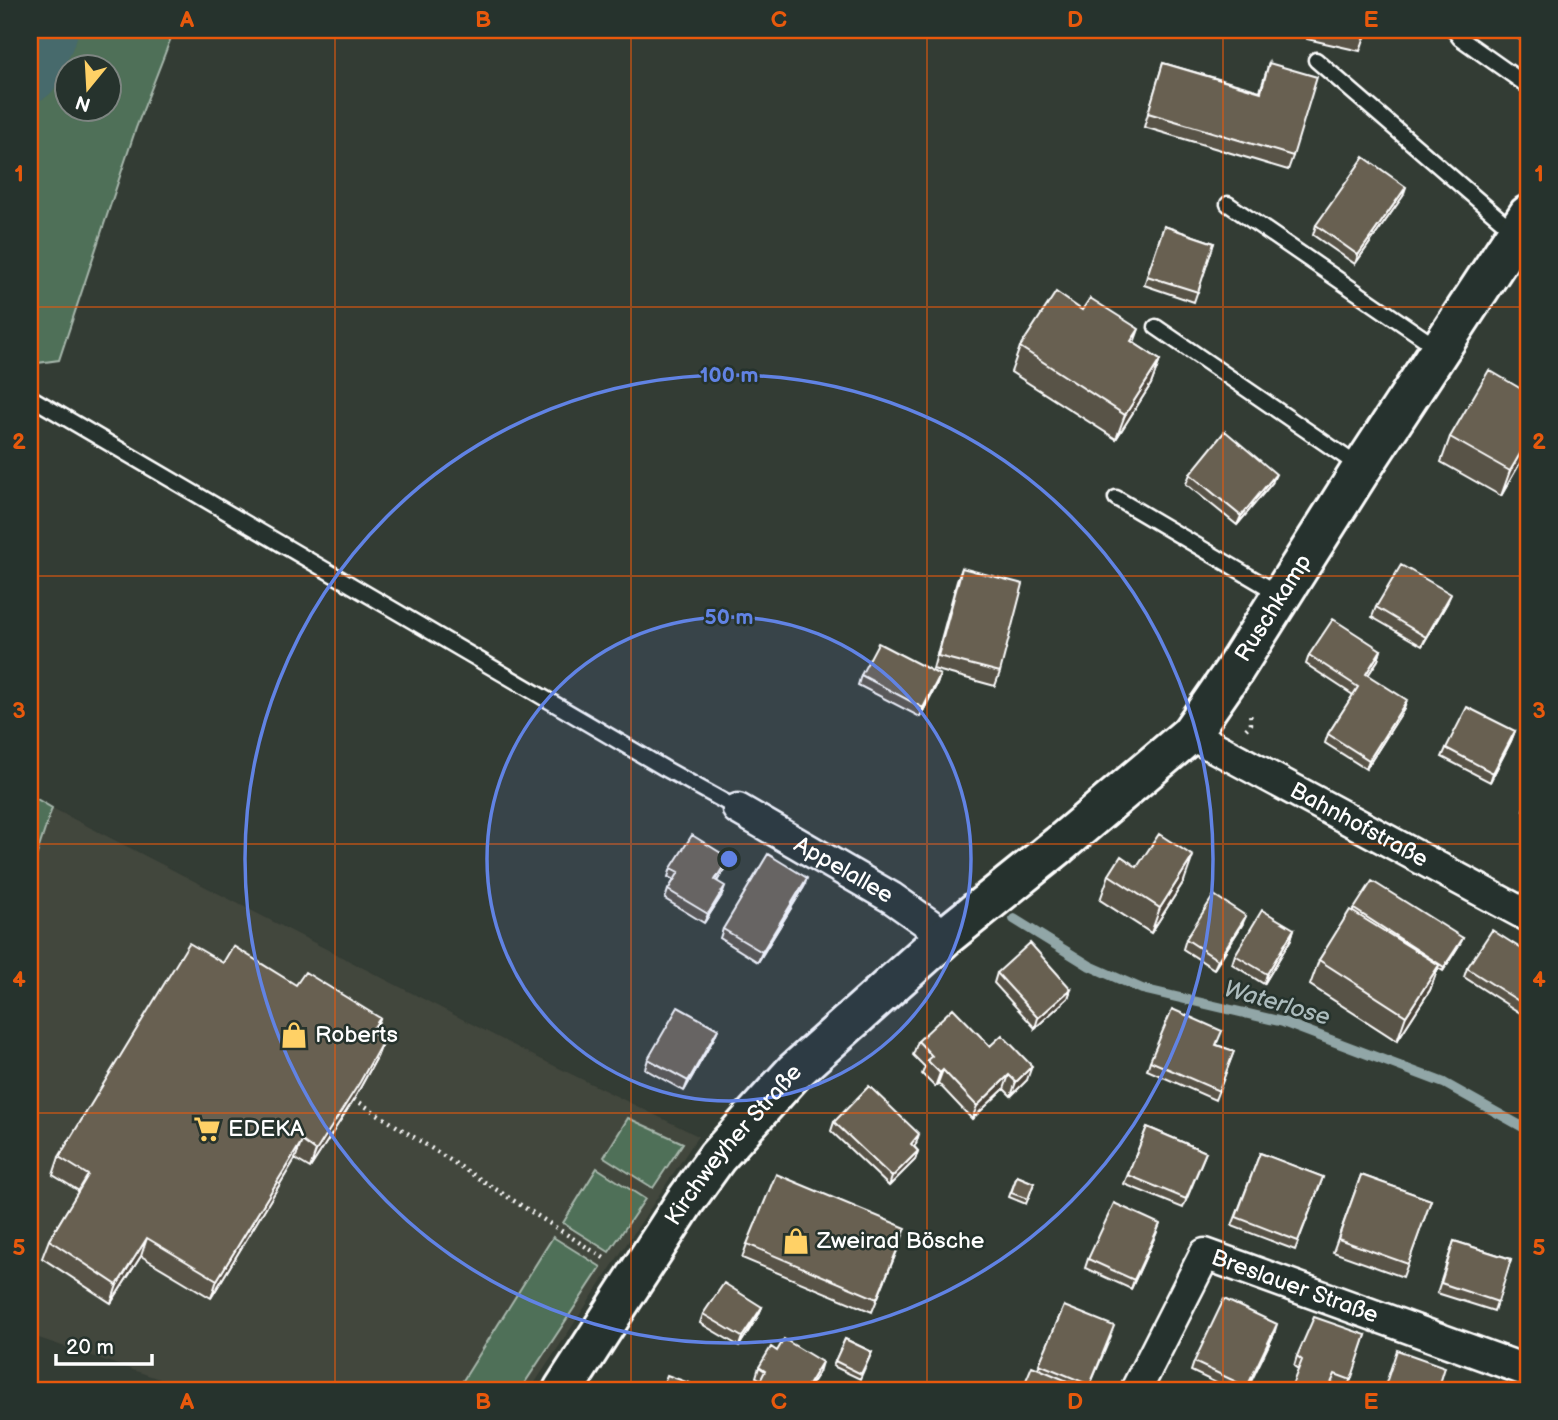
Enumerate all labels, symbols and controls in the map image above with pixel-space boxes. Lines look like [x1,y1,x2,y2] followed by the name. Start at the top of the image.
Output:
[179,6,195,34] text: A
[475,6,491,34] text: B
[771,6,787,34] text: C
[1067,6,1083,34] text: D
[1364,6,1379,34] text: E
[52,52,122,122] north arrow
[73,90,94,116] text: N
[14,160,24,188] text: 1
[1534,160,1544,188] text: 1
[700,363,758,388] text: 100 m
[12,428,26,456] text: 2
[1532,428,1546,456] text: 2
[1229,549,1318,667] street label: Ruschkamp
[705,605,753,630] text: 50 m
[12,697,26,725] text: 3
[1532,697,1546,725] text: 3
[1285,777,1433,874] street label: Bahnhofstraße
[789,830,898,910] street label: Appelallee
[717,847,741,871] centre of rings
[12,966,26,994] text: 4
[1532,966,1546,994] text: 4
[1221,974,1334,1032] water label: Waterlose
[279,1020,309,1050] shop icon: Roberts
[315,1021,398,1049] place label: Roberts
[659,1059,808,1231] street label: Kirchweyher Straße
[192,1114,222,1144] supermarket icon: EDEKA
[228,1115,305,1143] place label: EDEKA
[781,1226,811,1256] shop icon: Zweirad Bösche
[816,1227,984,1255] place label: Zweirad Bösche
[12,1234,26,1262] text: 5
[1532,1234,1546,1262] text: 5
[1208,1243,1382,1330] street label: Breslauer Straße
[56,1322,152,1366] scale bar
[66,1335,114,1360] text: 20 m
[179,1388,195,1416] text: A
[475,1388,491,1416] text: B
[771,1388,787,1416] text: C
[1067,1388,1083,1416] text: D
[1364,1388,1379,1416] text: E

